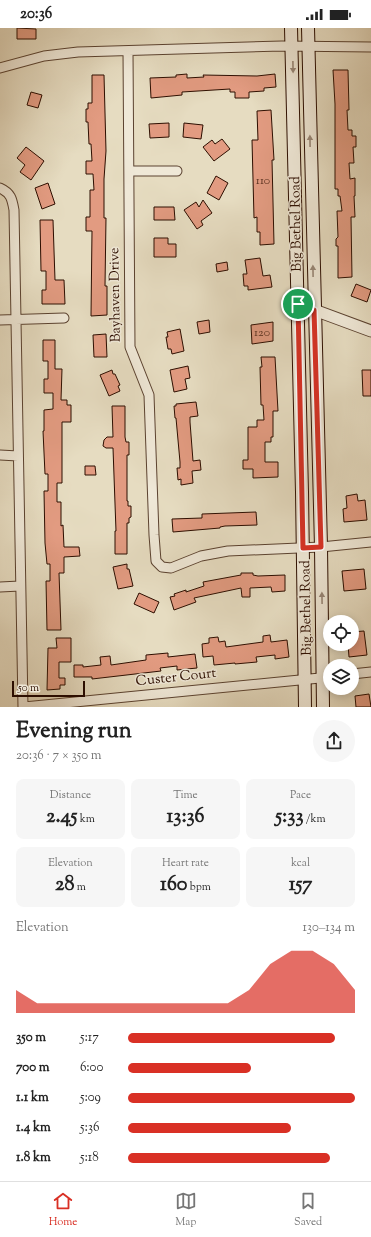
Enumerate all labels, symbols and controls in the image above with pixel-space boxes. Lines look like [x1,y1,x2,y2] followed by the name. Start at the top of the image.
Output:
[20,4,52,25] text: 20:36
[289,61,296,73] one-way arrow
[307,134,313,147] one-way arrow
[256,172,270,190] house number: 110
[286,176,308,272] street label: Big Bethel Road
[105,247,127,343] street label: Bayhaven Drive
[310,265,317,277] one-way arrow
[281,287,315,321] pin
[287,293,309,315] icon: arrive
[254,324,270,342] house number: 120
[296,560,318,656] street label: Big Bethel Road
[319,591,325,604] one-way arrow
[323,615,359,695] map controls
[323,615,359,651] button: locate
[323,659,359,695] button: layers
[135,664,217,692] street label: Custer Court
[12,679,85,698] scale bar
[18,680,39,696] text: 50 m
[16,716,132,748] text: Evening run
[313,720,355,762] button: share
[16,747,102,765] text: 20:36 · 7 × 350 m
[50,787,91,803] text: Distance
[173,787,198,803] text: Time
[290,787,311,803] text: Pace
[46,803,77,832] text: 2.45
[167,803,204,832] text: 13:36
[275,803,303,832] text: 5:33
[77,811,95,827] text: km
[303,811,326,827] text: /km
[48,855,93,871] text: Elevation
[162,855,209,871] text: Heart rate
[291,855,310,871] text: kcal
[55,871,74,900] text: 28
[160,871,187,900] text: 160
[289,871,312,900] text: 157
[74,879,86,895] text: m
[187,879,211,895] text: bpm
[16,919,69,937] text: Elevation
[302,919,355,937] text: 130–134 m
[16,1029,46,1047] text: 350 m
[80,1029,99,1047] text: 5:17
[16,1059,50,1077] text: 700 m
[80,1059,103,1077] text: 6:00
[16,1089,49,1107] text: 1.1 km
[80,1089,101,1107] text: 5:09
[16,1119,51,1137] text: 1.4 km
[80,1119,99,1137] text: 5:36
[16,1149,51,1167] text: 1.8 km
[80,1149,99,1167] text: 5:18
[49,1190,77,1230] tab: Home
[175,1190,197,1230] tab: Map
[294,1190,322,1230] tab: Saved

